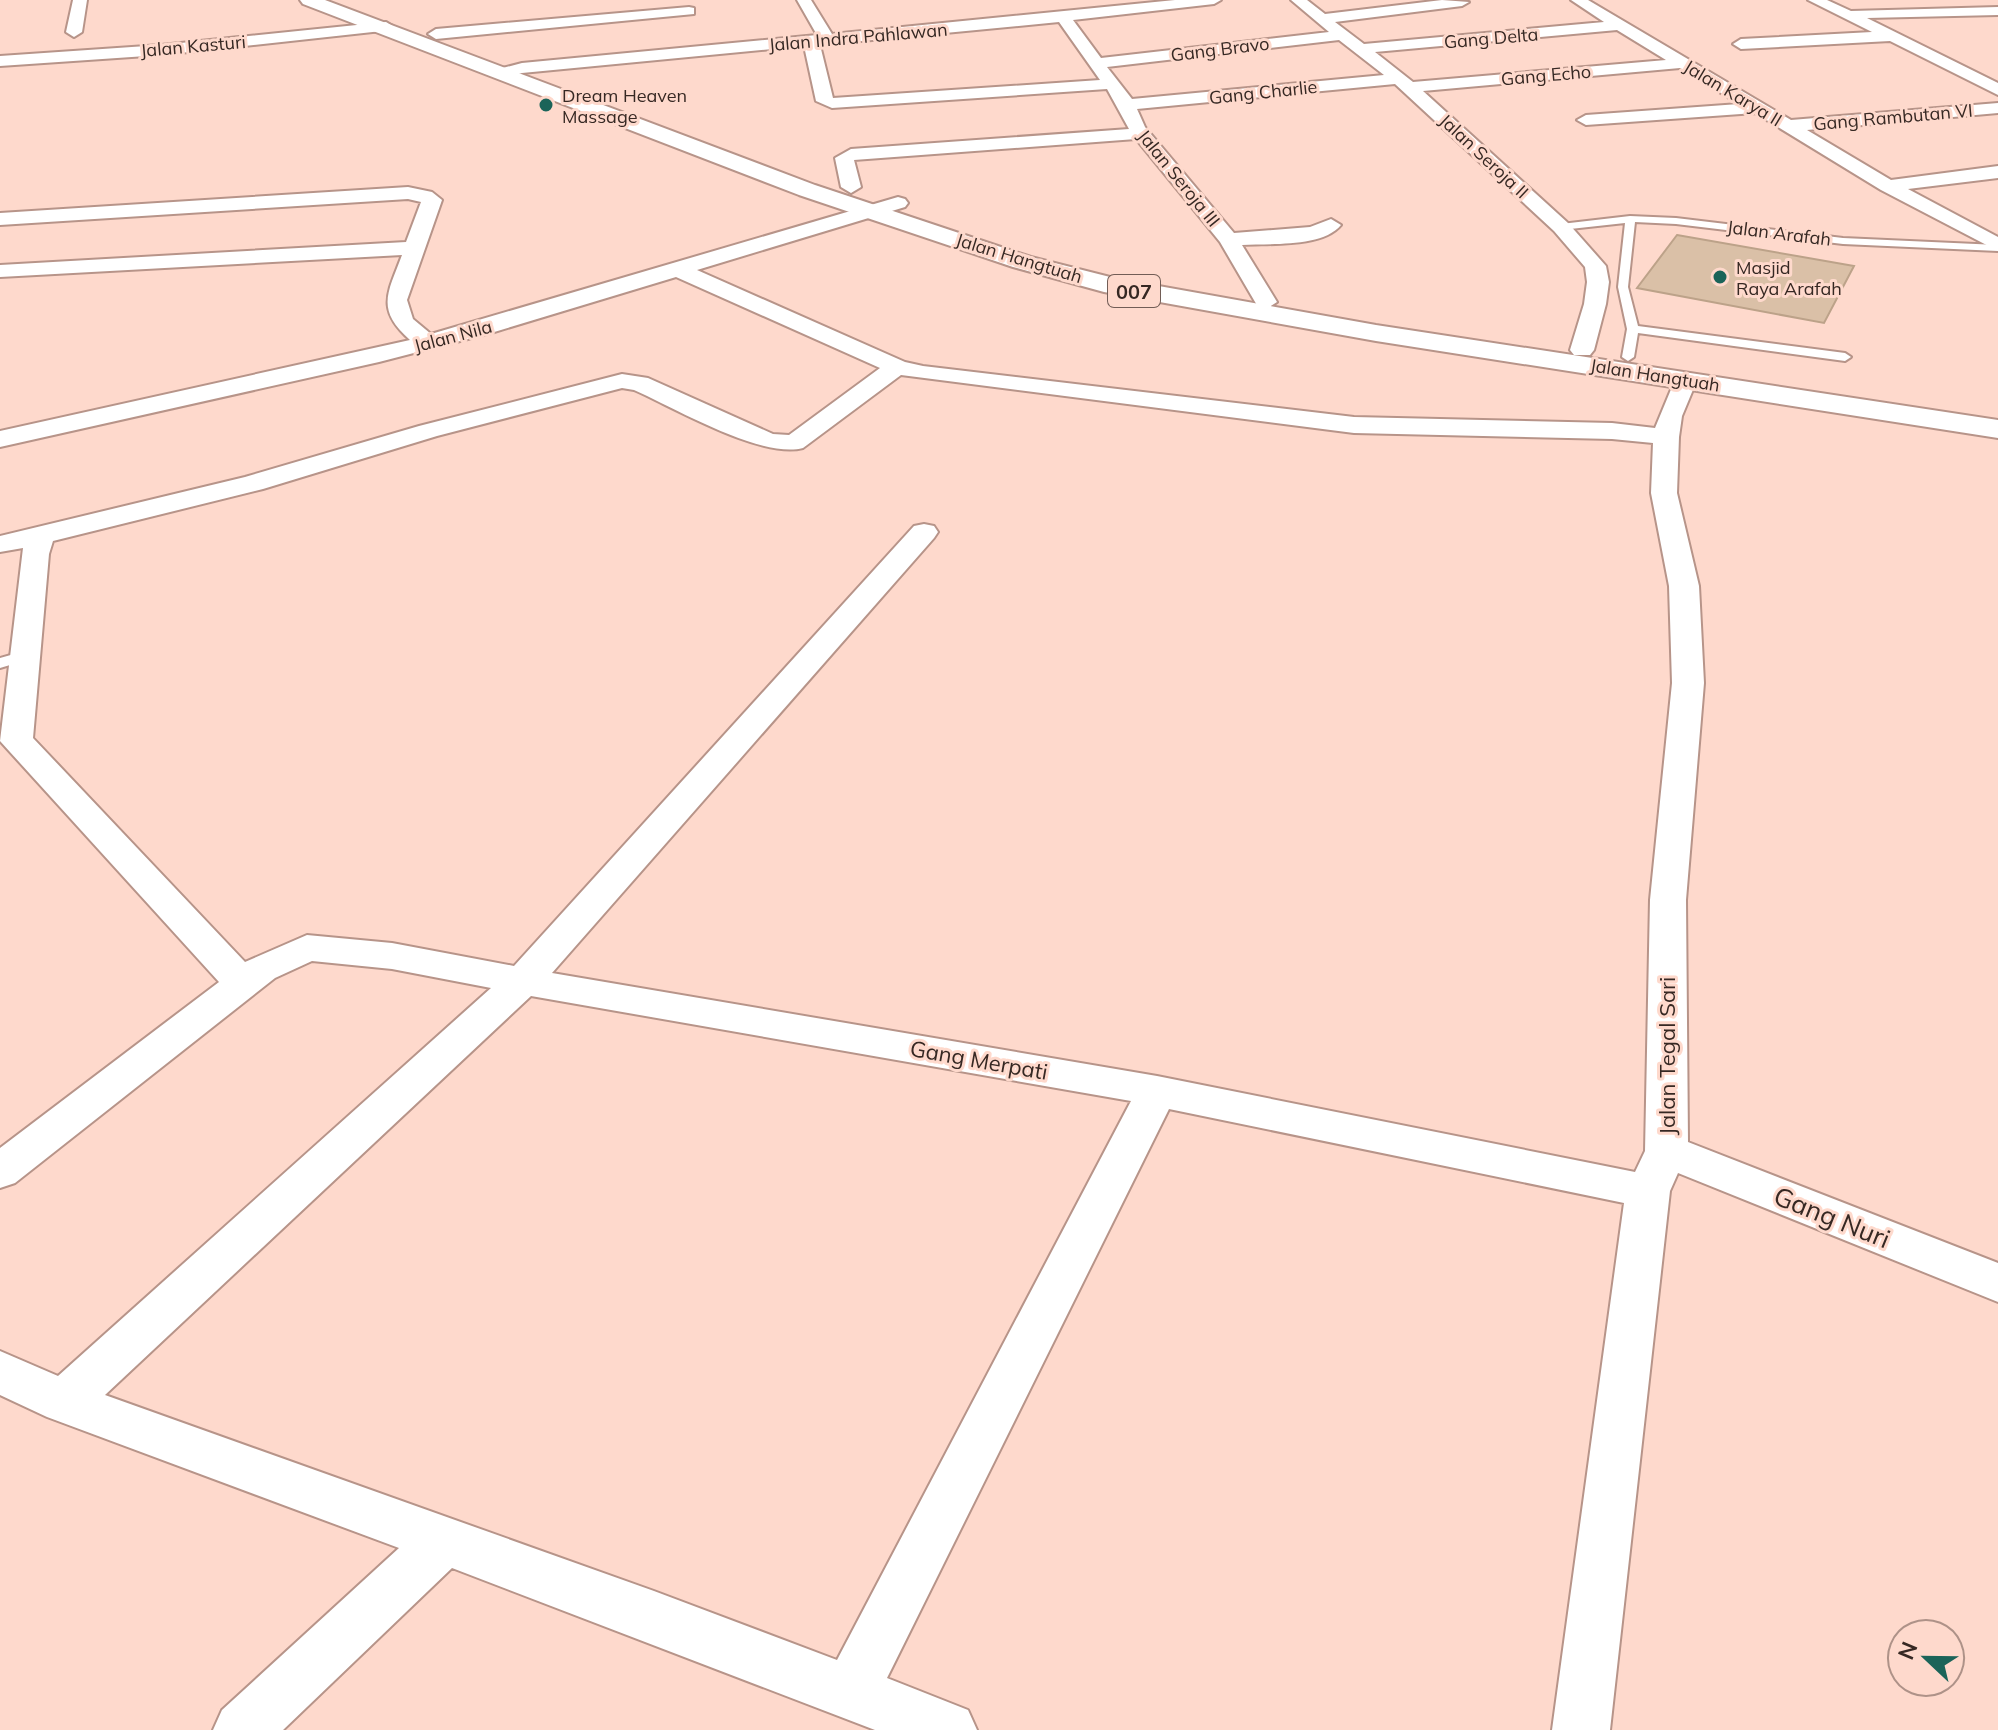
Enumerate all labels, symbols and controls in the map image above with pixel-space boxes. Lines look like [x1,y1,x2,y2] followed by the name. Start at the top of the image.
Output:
[768,18,948,56] street label: Jalan Indra Pahlawan
[1443,22,1539,54] street label: Gang Delta
[139,30,247,62] street label: Jalan Kasturi
[1169,32,1271,66] street label: Gang Bravo
[1680,55,1786,131] street label: Jalan Karya II
[1500,60,1592,90] street label: Gang Echo
[1208,75,1318,109] street label: Gang Charlie
[562,84,687,128] place label: Dream Heaven Massage
[537,96,555,114] marker: Dream Heaven Massage
[1812,99,1974,135] street label: Gang Rambutan VI
[1435,109,1533,203] street label: Jalan Seroja II
[1133,125,1225,231] street label: Jalan Seroja III
[1726,215,1832,251] street label: Jalan Arafah
[953,228,1085,288] street label: Jalan Hangtuah
[1736,256,1842,300] place label: Masjid Raya Arafah
[1711,268,1729,286] marker: Masjid Raya Arafah
[1108,275,1160,307] road number: 007
[411,315,495,357] street label: Jalan Nila
[1588,353,1722,397] street label: Jalan Hangtuah
[1653,977,1681,1135] street label: Jalan Tegal Sari
[908,1034,1050,1086] street label: Gang Merpati
[1769,1179,1895,1255] street label: Gang Nuri
[1886,1618,1966,1698] north arrow
[1891,1638,1924,1663] text: N

